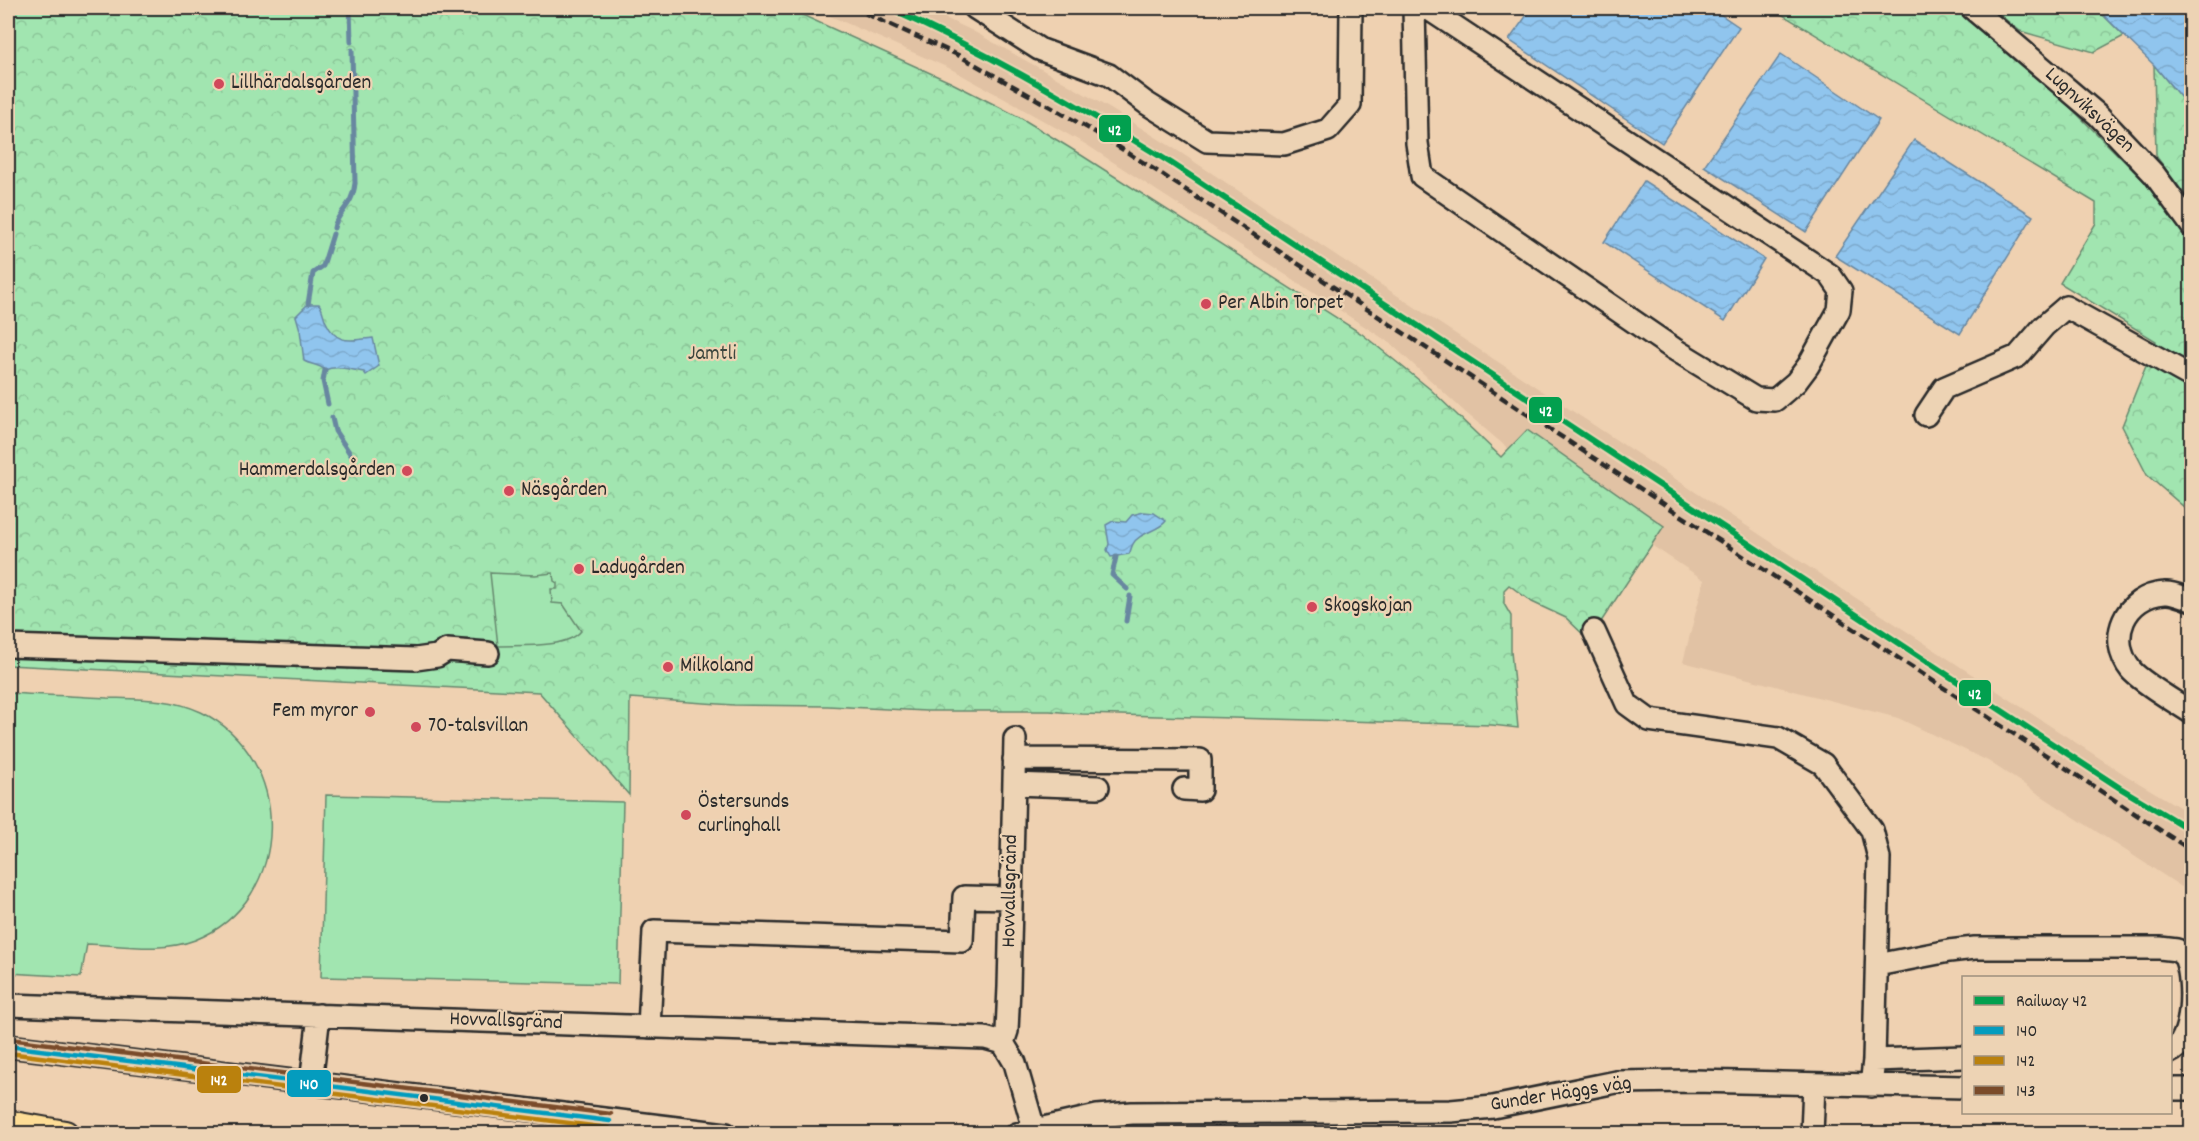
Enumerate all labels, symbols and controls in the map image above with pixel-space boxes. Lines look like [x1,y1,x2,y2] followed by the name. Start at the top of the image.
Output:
[2037,61,2141,161] street label: Lugnviksvägen
[231,69,371,99] place label: Lillhärdalsgården
[212,77,226,91] marker: Lillhärdalsgården
[1098,114,1132,143] line badge: 42
[1108,120,1122,143] text: 42
[1218,289,1344,319] place label: Per Albin Torpet
[1199,297,1213,311] marker: Per Albin Torpet
[688,340,736,370] park label: Jamtli
[1528,396,1563,424] line badge: 42
[1539,401,1553,424] text: 42
[239,456,395,486] place label: Hammerdalsgården
[400,464,414,478] marker: Hammerdalsgården
[521,476,607,506] place label: Näsgården
[502,484,516,498] marker: Näsgården
[591,554,685,584] place label: Ladugården
[572,562,586,576] marker: Ladugården
[1324,592,1412,622] place label: Skogskojan
[1305,600,1319,614] marker: Skogskojan
[680,652,754,682] place label: Milkoland
[661,660,675,674] marker: Milkoland
[1958,679,1992,707] line badge: 42
[1968,684,1982,707] text: 42
[272,697,358,727] place label: Fem myror
[363,705,377,719] marker: Fem myror
[428,712,528,742] place label: 70-talsvillan
[409,720,423,734] marker: 70-talsvillan
[698,788,789,842] place label: Östersunds curlinghall
[679,808,693,822] marker: Östersunds curlinghall
[995,834,1027,948] street label: Hovvallsgränd
[1962,976,2172,1114] legend
[2016,990,2088,1015] text: Railway 42
[449,1005,563,1039] street label: Hovvallsgränd
[2016,1020,2037,1045] text: 140
[2016,1050,2035,1075] text: 142
[196,1065,242,1094] line badge: 142
[286,1069,332,1098] line badge: 140
[1488,1069,1634,1121] street label: Gunder Häggs väg
[210,1070,228,1093] text: 142
[300,1074,318,1097] text: 140
[2016,1080,2035,1105] text: 143
[418,1092,430,1104] unlabelled marker

